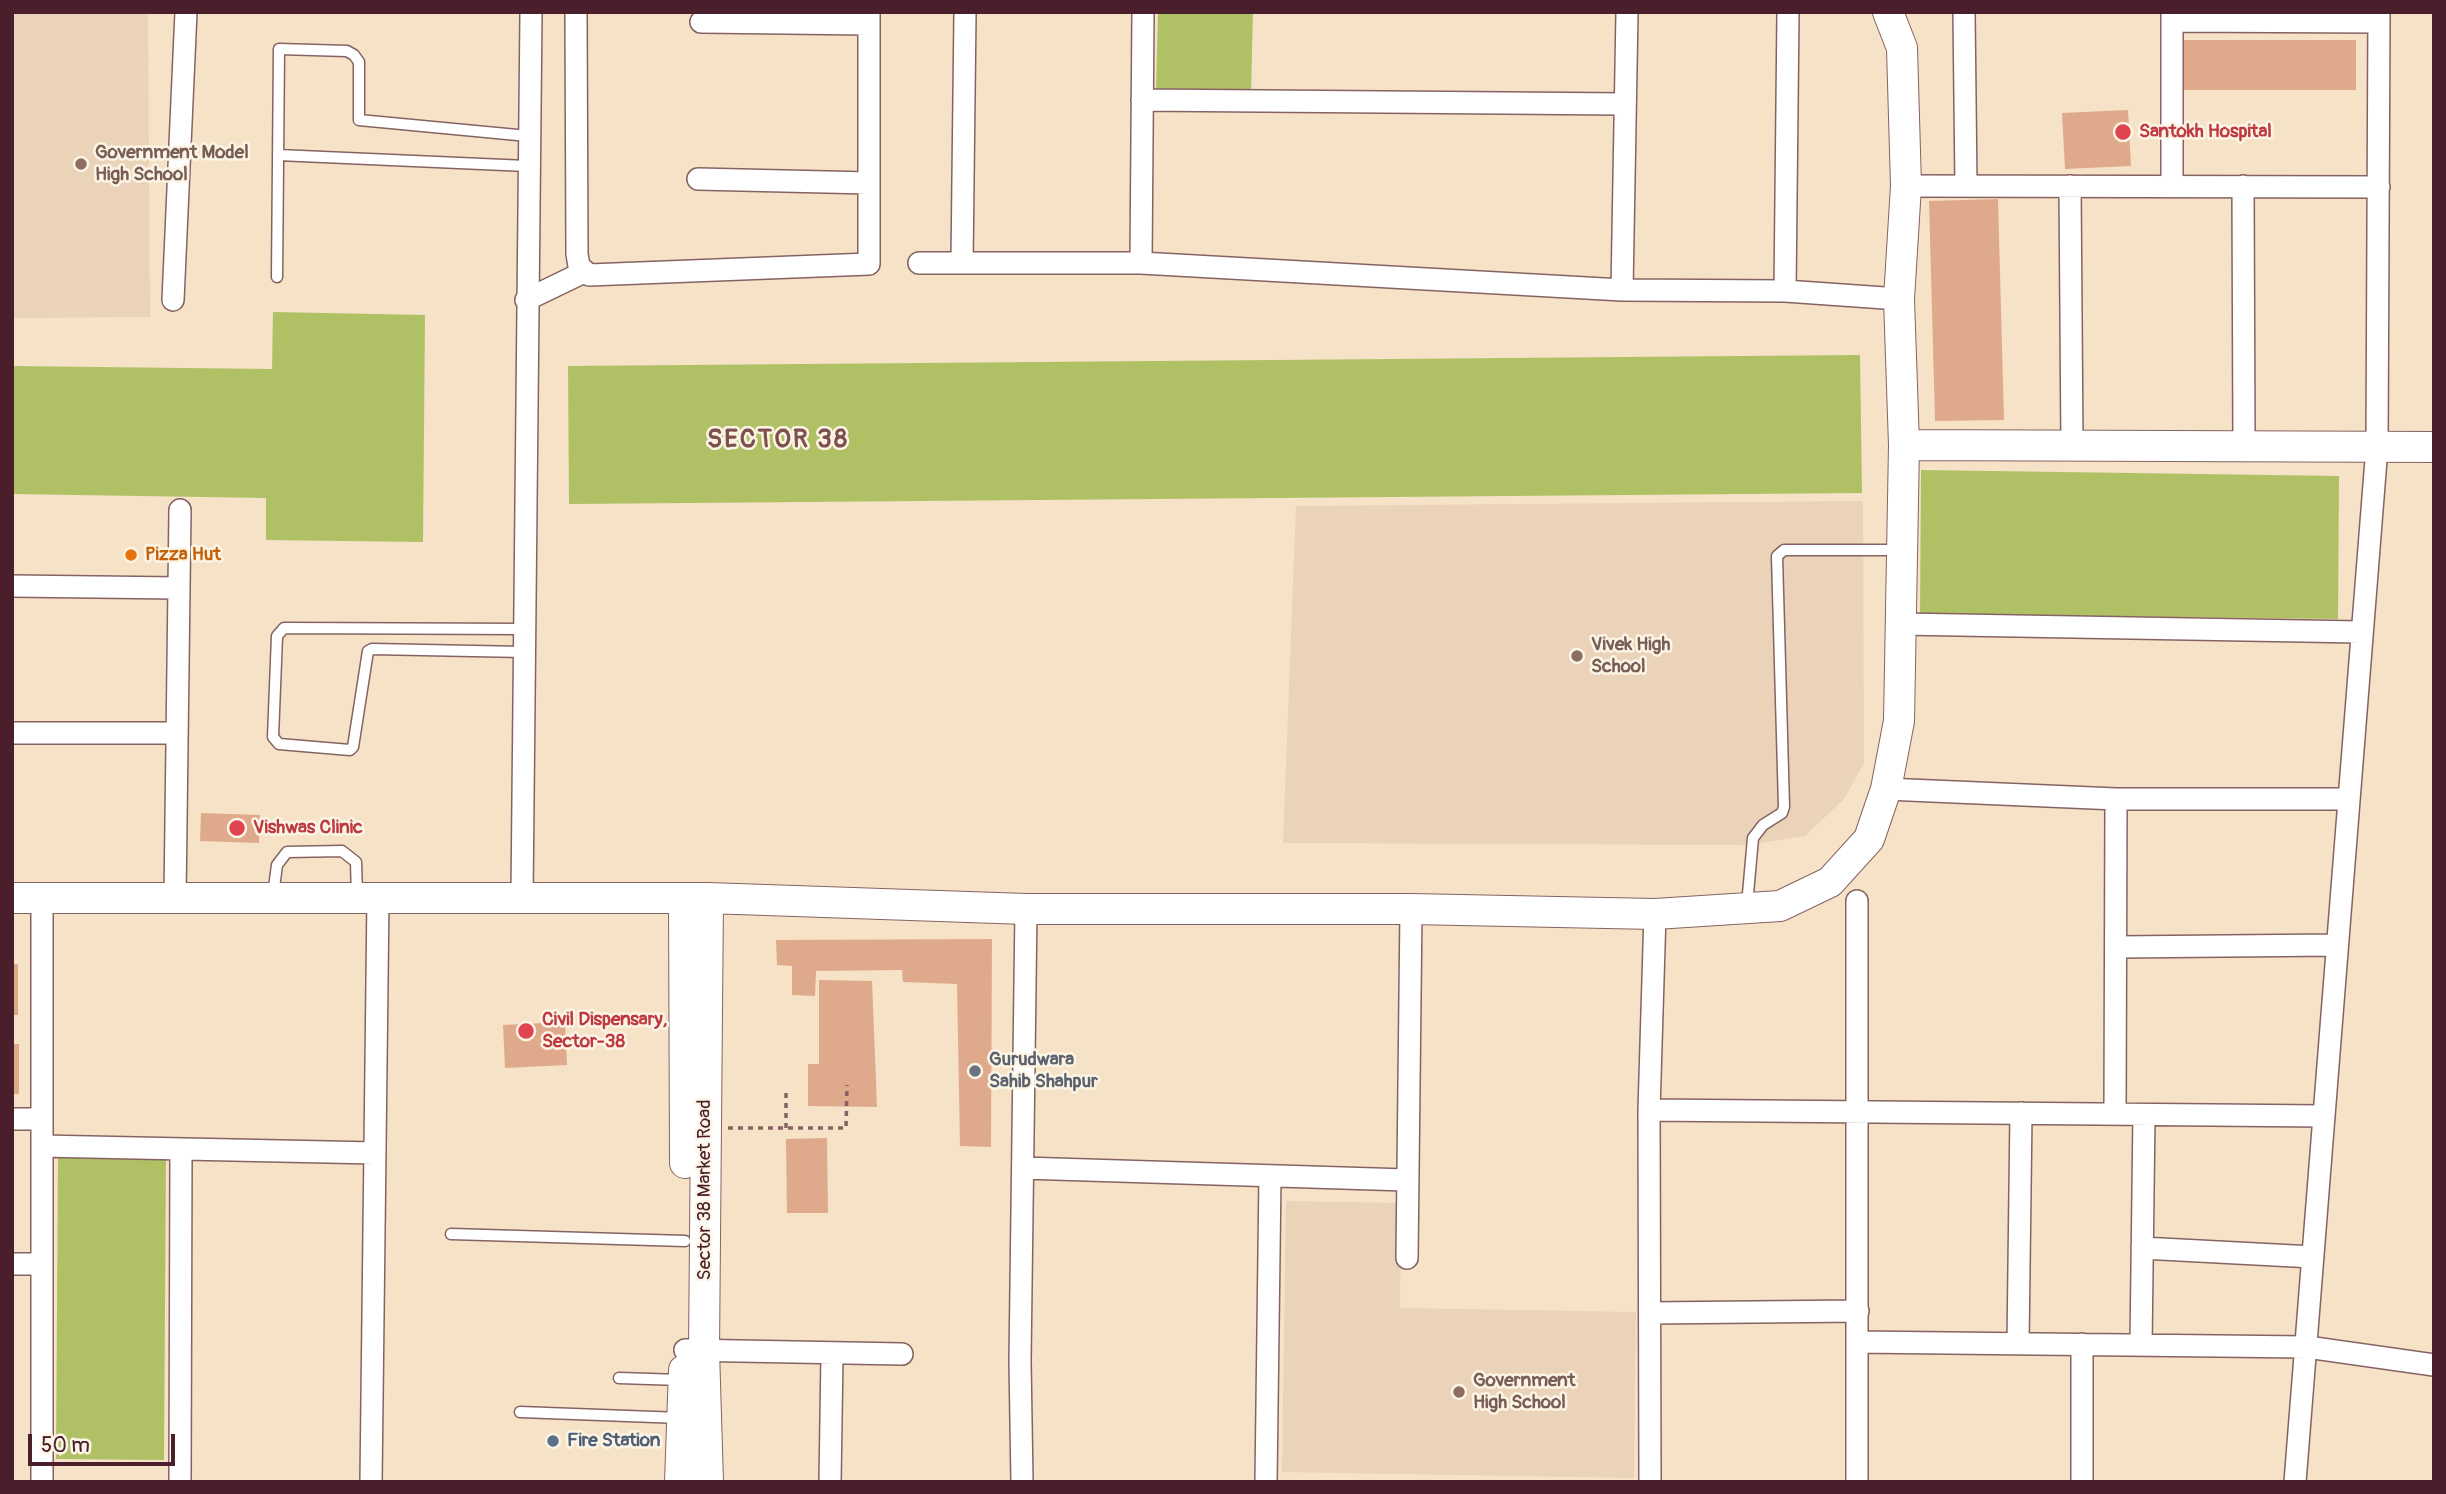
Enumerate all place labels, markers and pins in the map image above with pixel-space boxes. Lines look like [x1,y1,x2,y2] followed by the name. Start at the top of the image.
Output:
[2139,121,2272,143] place label: Santokh Hospital
[2113,122,2133,142] marker: Santokh Hospital
[95,142,249,186] place label: Government Model High School
[73,156,89,172] marker: Government Model High School
[145,544,221,566] place label: Pizza Hut
[123,547,139,563] marker: Pizza Hut
[1591,634,1670,678] place label: Vivek High School
[1569,648,1585,664] marker: Vivek High School
[253,817,363,839] place label: Vishwas Clinic
[227,818,247,838] marker: Vishwas Clinic
[542,1009,667,1053] place label: Civil Dispensary, Sector-38
[516,1021,536,1041] marker: Civil Dispensary, Sector-38
[989,1049,1098,1093] place label: Gurudwara Sahib Shahpur
[967,1063,983,1079] marker: Gurudwara Sahib Shahpur
[1473,1370,1575,1414] place label: Government High School
[1451,1384,1467,1400] marker: Government High School
[567,1430,661,1452] place label: Fire Station
[545,1433,561,1449] marker: Fire Station

